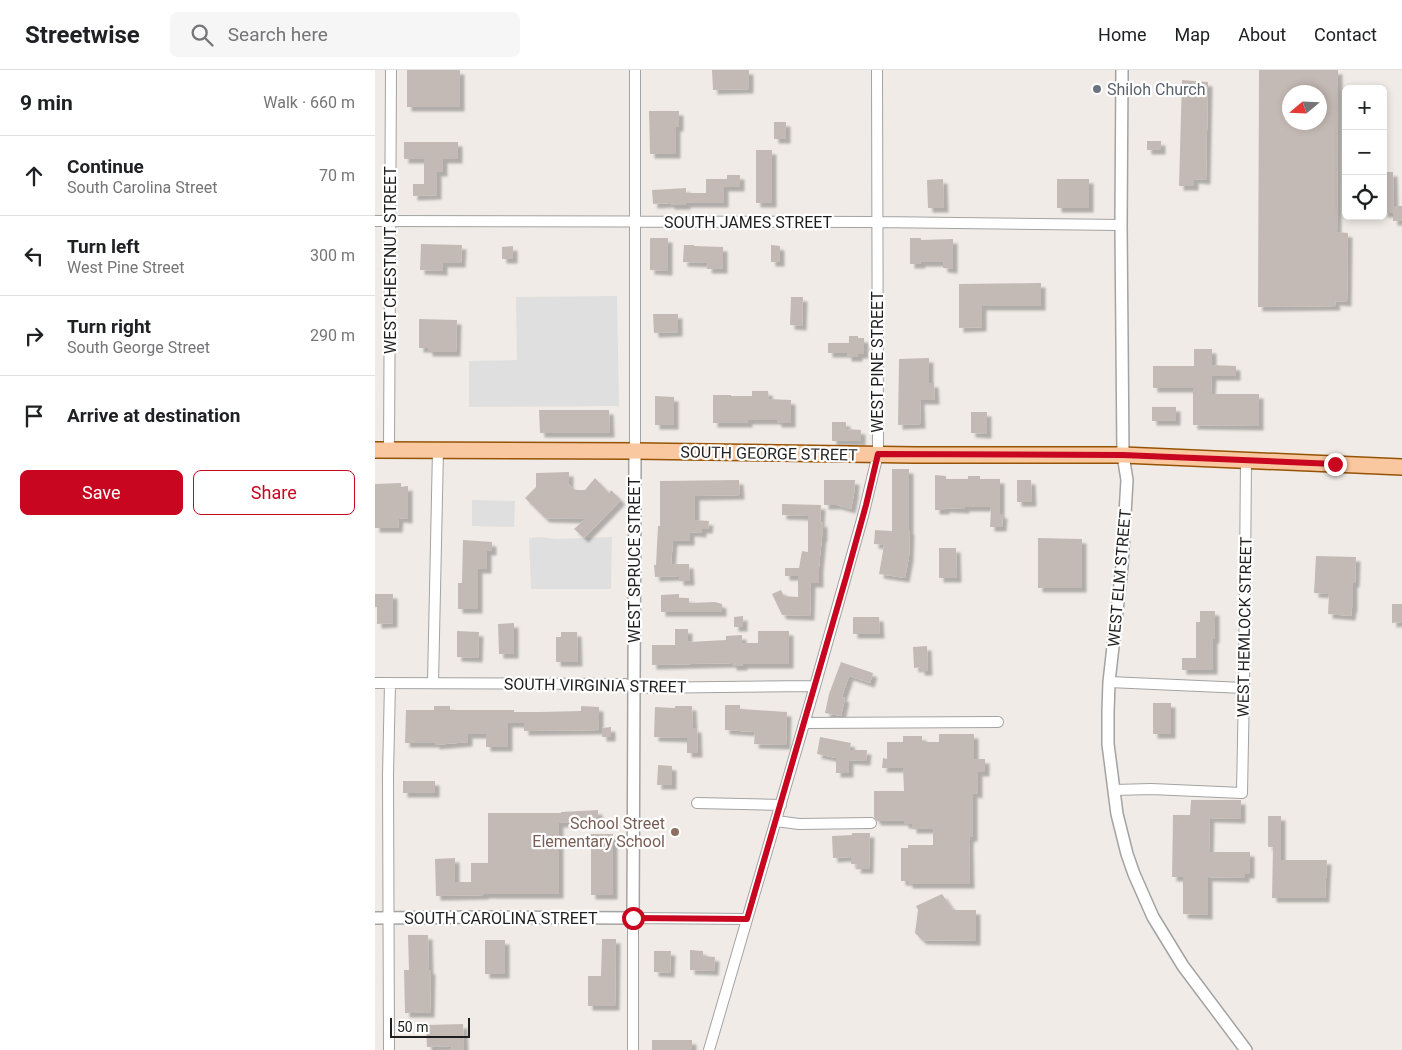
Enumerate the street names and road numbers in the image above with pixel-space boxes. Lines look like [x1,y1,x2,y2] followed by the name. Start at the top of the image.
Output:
[381,166,400,354] street label: WEST CHESTNUT STREET
[664,213,833,232] street label: SOUTH JAMES STREET
[868,291,887,433] street label: WEST PINE STREET
[680,442,858,465] street label: SOUTH GEORGE STREET
[625,477,644,643] street label: WEST SPRUCE STREET
[1104,508,1135,648] street label: WEST ELM STREET
[1233,536,1256,718] street label: WEST HEMLOCK STREET
[504,674,687,697] street label: SOUTH VIRGINIA STREET
[404,909,598,928] street label: SOUTH CAROLINA STREET

